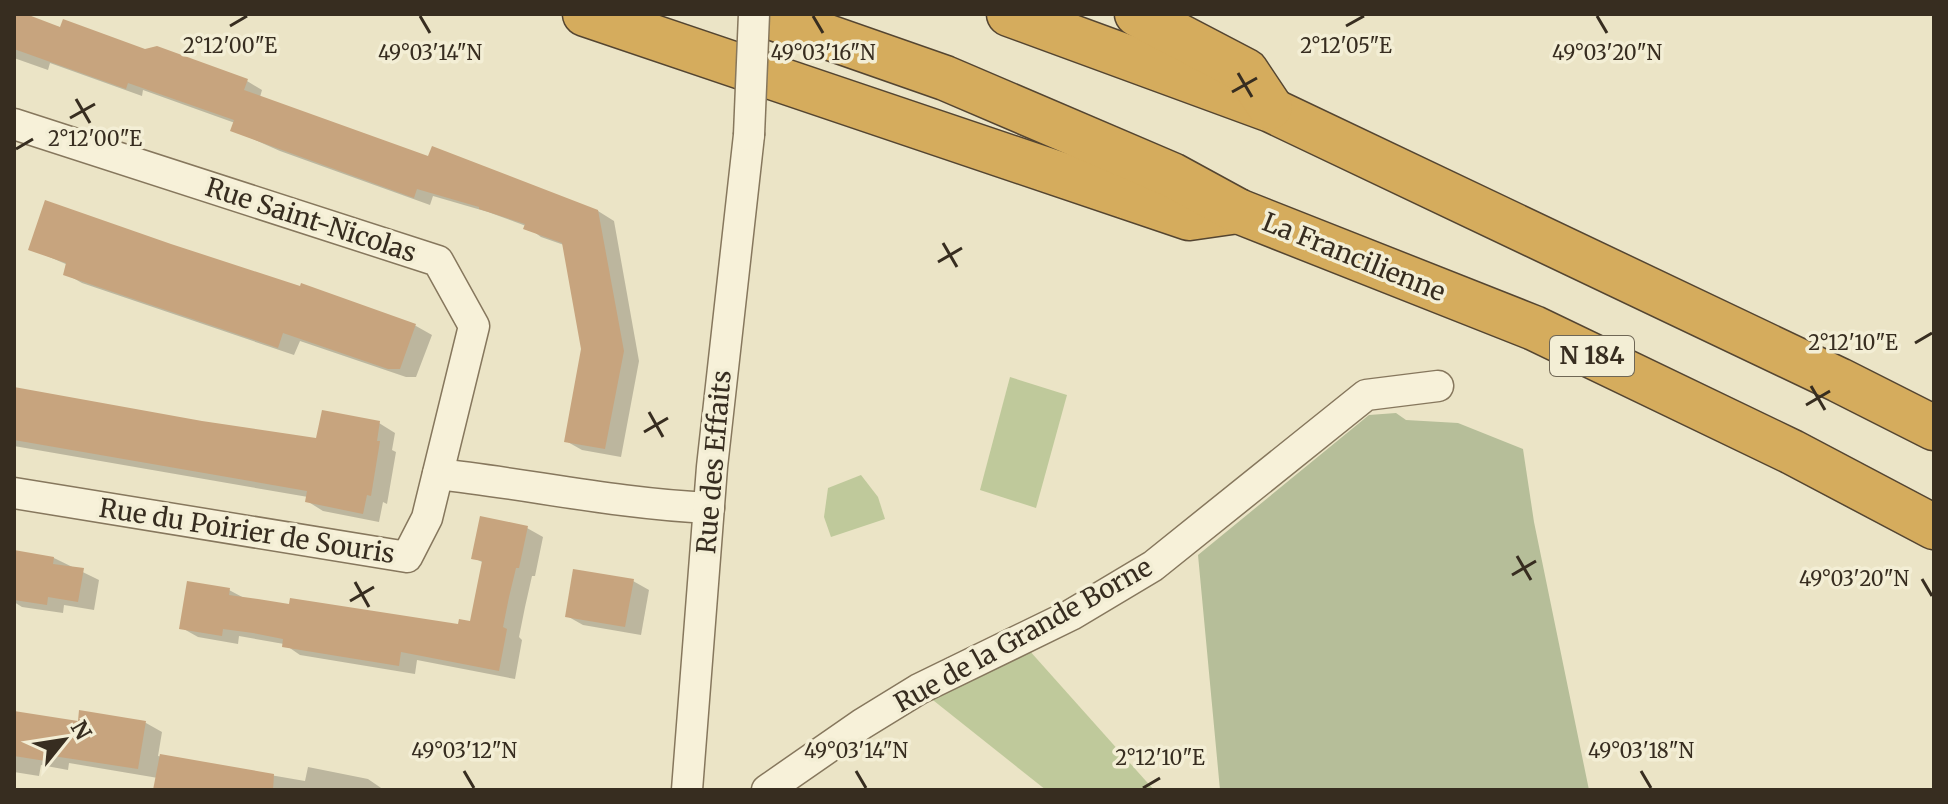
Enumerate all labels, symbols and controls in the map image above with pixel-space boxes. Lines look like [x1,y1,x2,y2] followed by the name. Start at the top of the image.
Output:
[183,33,277,58] text: 2°12'00"E
[1300,33,1392,58] text: 2°12'05"E
[378,40,482,65] text: 49°03'14"N
[771,40,876,65] text: 49°03'16"N
[1552,40,1662,65] text: 49°03'20"N
[48,126,142,151] text: 2°12'00"E
[202,170,421,269] street label: Rue Saint-Nicolas
[1258,205,1450,308] street label: La Francilienne
[1808,330,1898,355] text: 2°12'10"E
[1550,336,1634,376] road number: N 184
[689,369,738,555] street label: Rue des Effaits
[97,491,397,570] street label: Rue du Poirier de Souris
[888,550,1157,719] street label: Rue de la Grande Borne
[1799,566,1909,591] text: 49°03'20"N
[24,700,104,780] north arrow
[65,715,98,745] text: N
[411,738,517,763] text: 49°03'12"N
[804,738,908,763] text: 49°03'14"N
[1588,738,1694,763] text: 49°03'18"N
[1115,745,1205,770] text: 2°12'10"E

